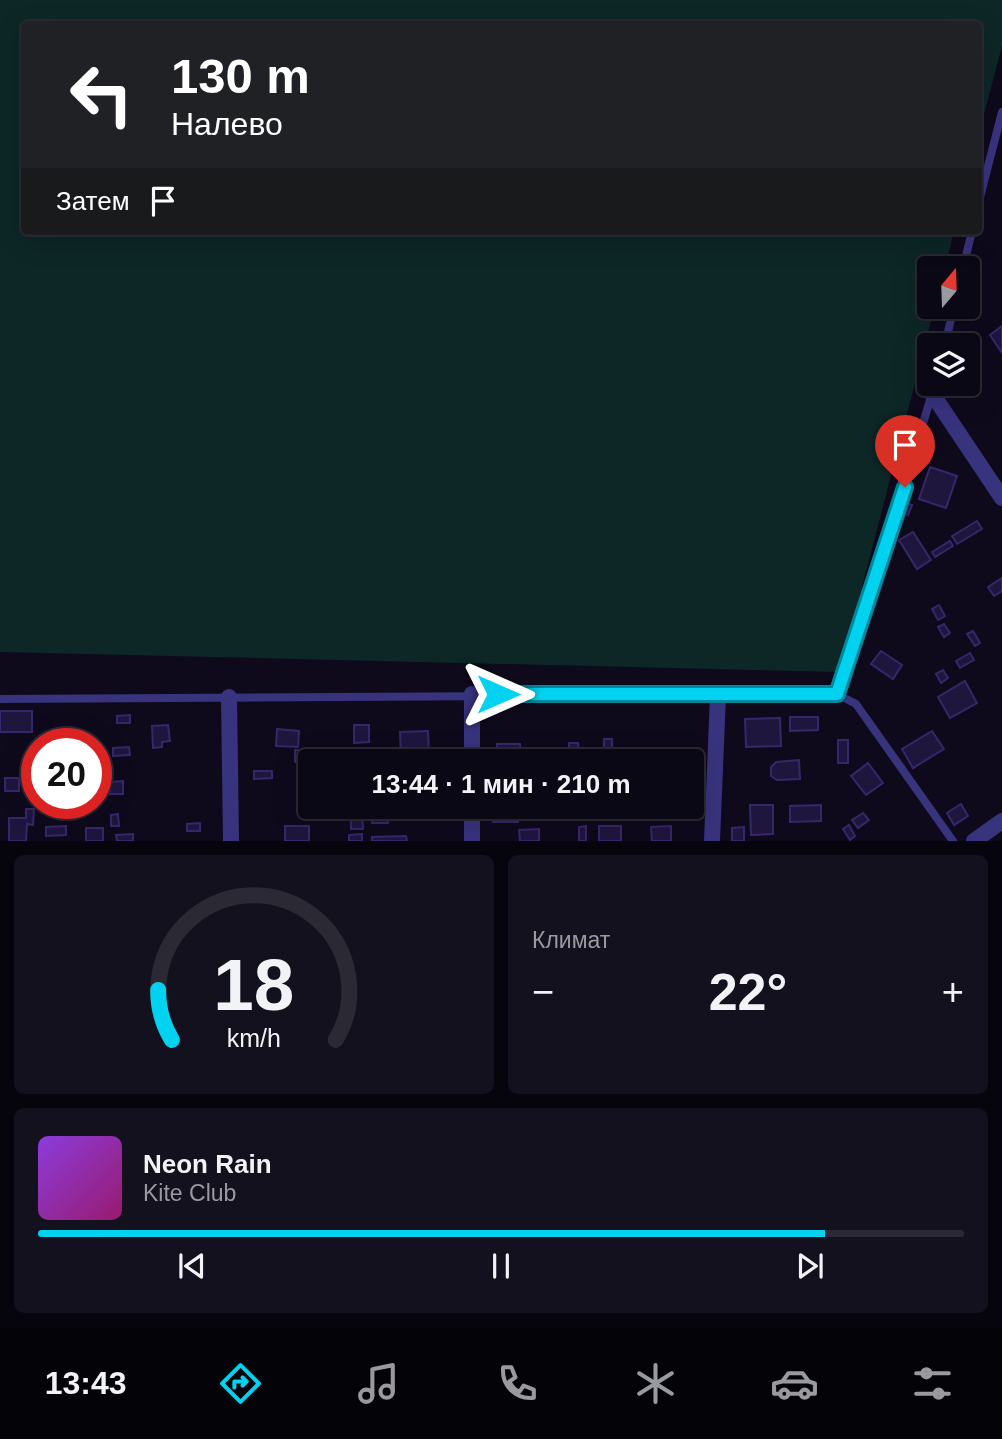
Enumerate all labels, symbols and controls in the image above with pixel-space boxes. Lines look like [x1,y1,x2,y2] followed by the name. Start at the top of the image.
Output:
[56,49,147,140] icon: left
[171,49,310,103] text: 130 m
[171,106,283,142] text: Налево
[144,182,182,220] icon: arrive
[56,186,130,216] text: Затем
[917,256,980,318] north arrow
[917,256,980,396] map controls
[917,333,980,396] button: layers
[875,415,935,487] pin
[886,426,924,464] icon: arrive
[461,657,535,731] position arrow
[21,728,112,819] speed limit sign: 20
[371,769,631,799] text: 13:44 · 1 мин · 210 m
[532,927,610,953] text: Климат
[214,945,294,1026] text: 18
[709,963,787,1021] text: 22°
[532,971,554,1013] text: −
[942,971,964,1013] text: +
[227,1024,281,1052] text: km/h
[143,1149,272,1179] text: Neon Rain
[143,1180,236,1206] text: Kite Club
[173,1247,211,1285] icon: previous
[482,1247,520,1285] icon: pause
[791,1247,829,1285] icon: next
[216,1359,265,1408] icon: directions
[354,1359,403,1408] icon: music
[493,1359,542,1408] icon: phone
[631,1359,680,1408] icon: climate
[770,1359,819,1408] icon: car
[908,1359,957,1408] icon: filters
[45,1365,127,1401] text: 13:43

